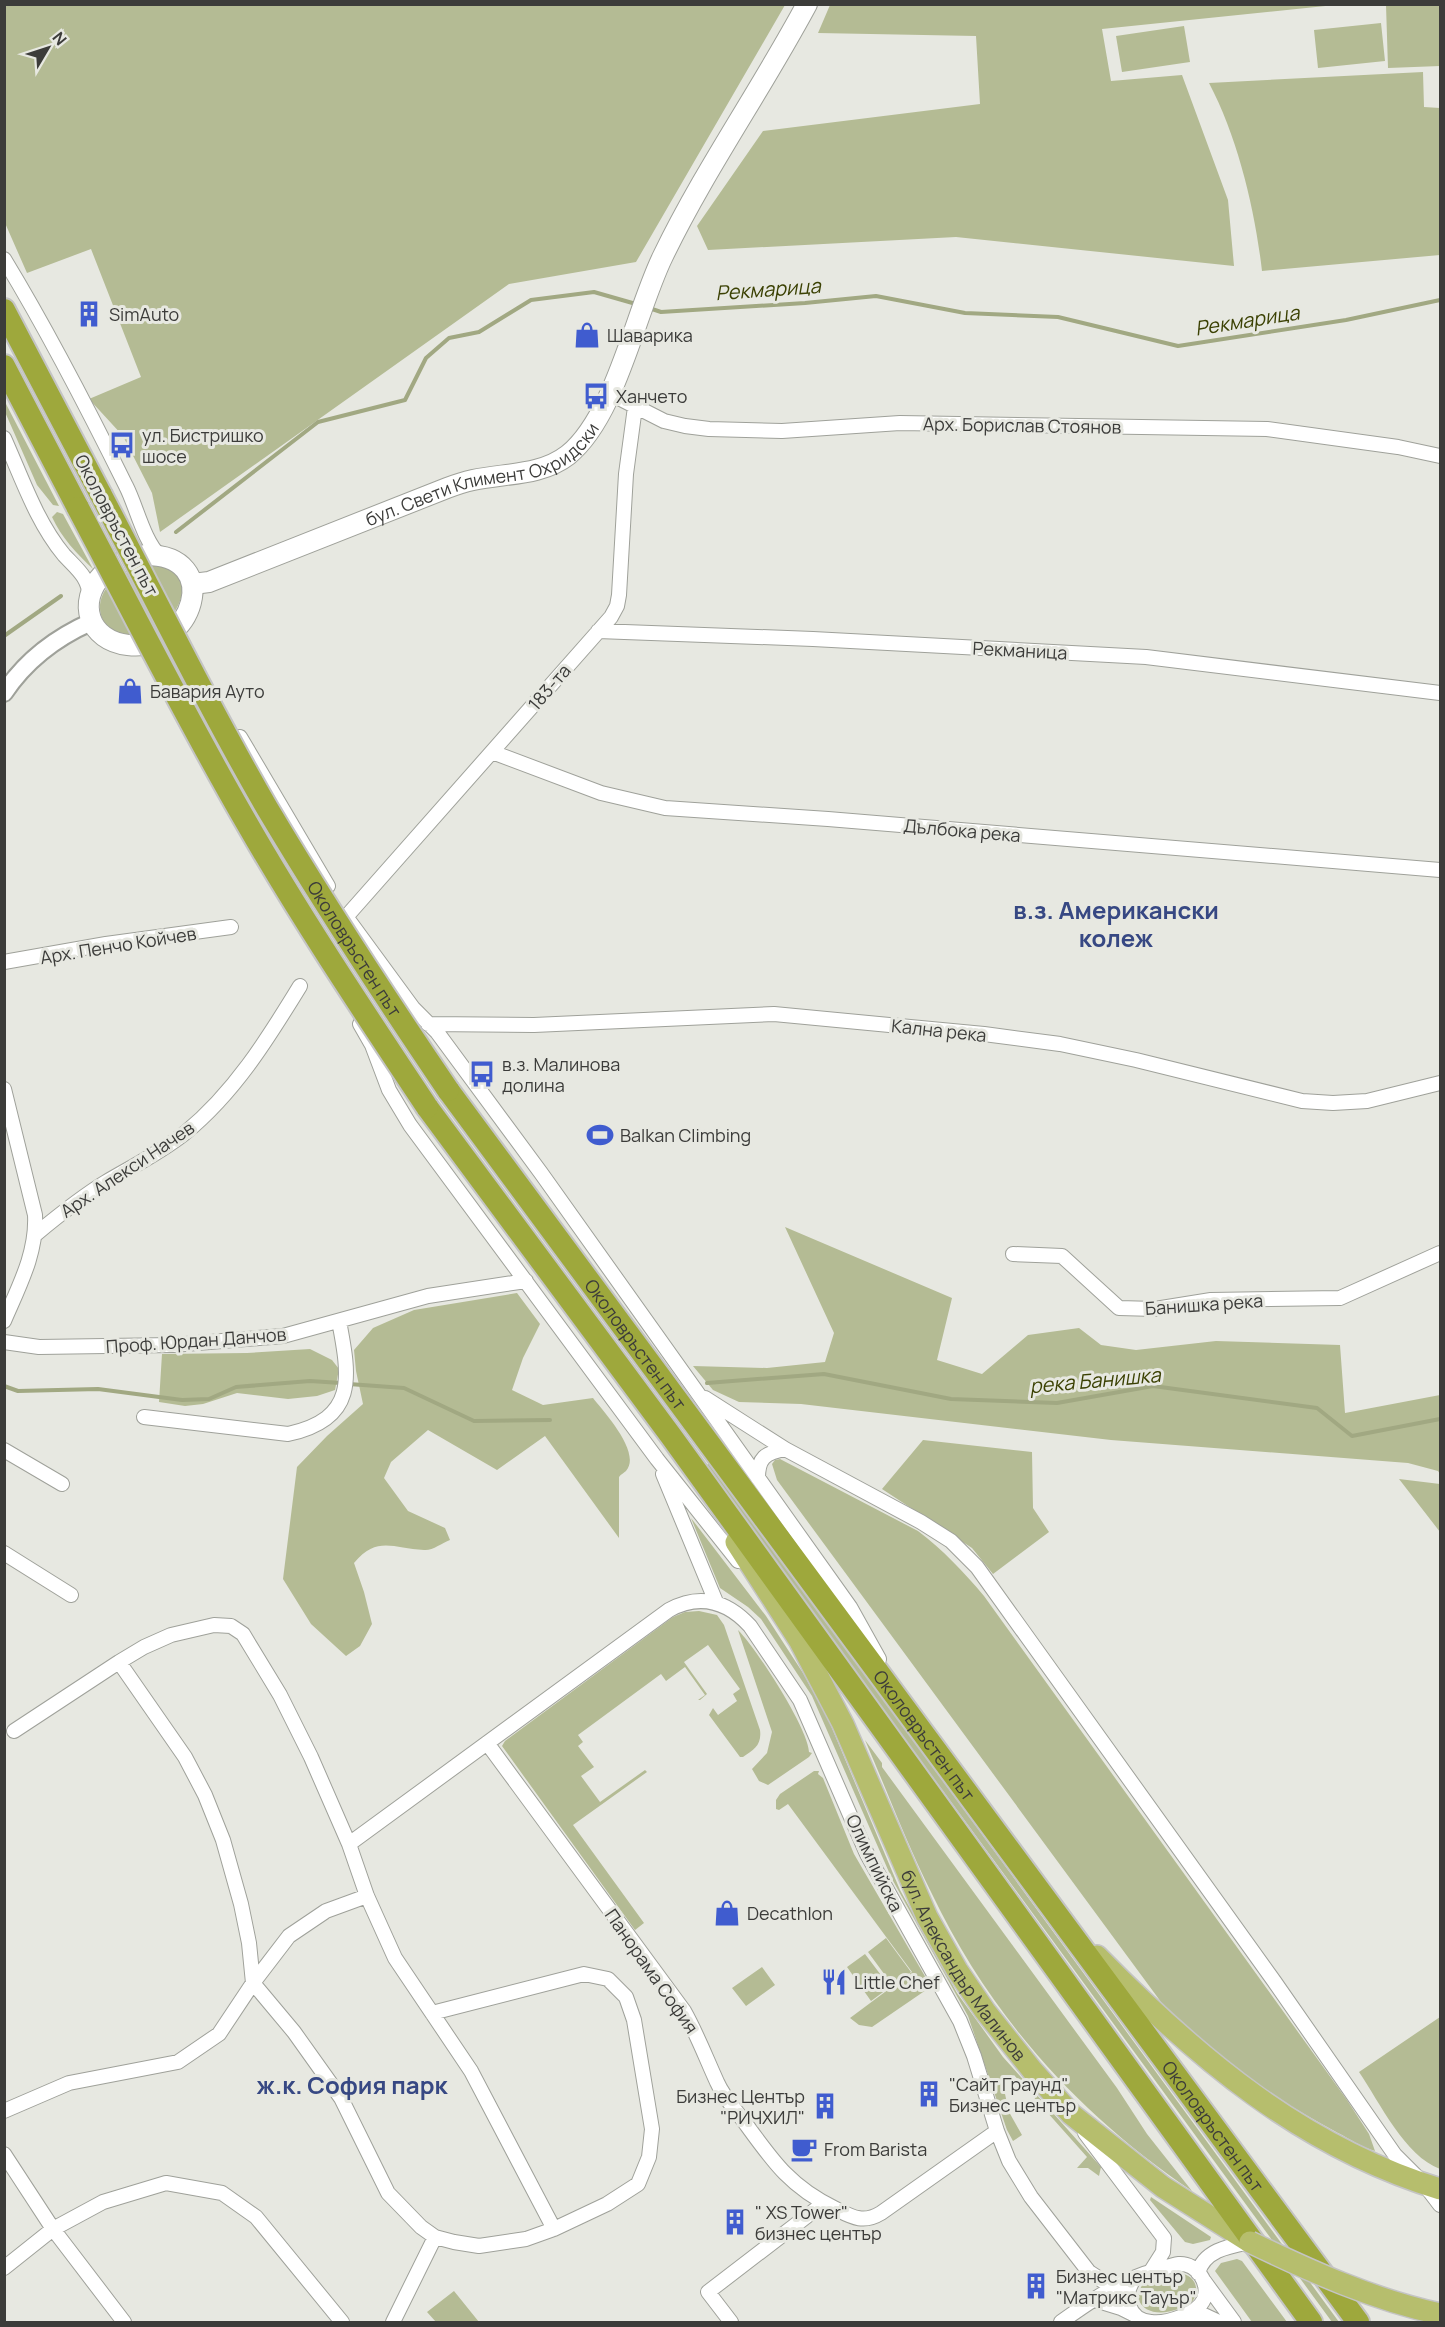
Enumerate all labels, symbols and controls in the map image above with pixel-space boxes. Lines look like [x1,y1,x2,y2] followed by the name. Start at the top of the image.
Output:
[18,18,78,78] north arrow
[47,27,72,50] text: N
[715,272,822,306] water label: Рекмарица
[1193,298,1302,342] water label: Рекмарица
[74,299,104,329] building icon: SimAuto
[109,302,179,326] place label: SimAuto
[572,320,602,350] shop icon: Шаварика
[607,323,693,347] place label: Шаварика
[581,381,611,411] bus stop icon: Ханчето
[616,384,687,408] place label: Ханчето
[923,411,1122,439] street label: Арх. Борислав Стоянов
[362,418,604,531] street label: бул. Свети Климент Охридски
[142,423,264,468] place label: ул. Бистришко шосе
[107,430,137,460] bus stop icon: ул. Бистришко шосе
[70,450,164,600] street label: Околовръстен път
[972,636,1068,664] street label: Рекманица
[522,659,576,715] street label: 183-та
[115,676,145,706] shop icon: Бавария Ауто
[150,679,265,703] place label: Бавария Ауто
[902,813,1022,847] street label: Дълбока река
[302,876,407,1021] street label: Околовръстен път
[1013,893,1219,954] district label: в.з. Американски колеж
[38,921,198,969] street label: Арх. Пенчо Койчев
[890,1013,988,1047] street label: Кална река
[502,1052,620,1097] place label: в.з. Малинова долина
[467,1059,497,1089] bus stop icon: в.з. Малинова долина
[55,1115,199,1223] street label: Арх. Алекси Начев
[585,1120,615,1150] sports icon: Balkan Climbing
[620,1123,751,1147] place label: Balkan Climbing
[579,1274,692,1414] street label: Околовръстен път
[1144,1288,1264,1320] street label: Банишка река
[105,1322,287,1358] street label: Проф. Юрдан Данчов
[1028,1361,1162,1399] water label: река Банишка
[868,1665,981,1805] street label: Околовръстен път
[841,1810,909,1916] street label: Олимпийска
[896,1866,1032,2066] street label: бул. Александър Малинов
[712,1898,742,1928] shop icon: Decathlon
[747,1901,833,1925] place label: Decathlon
[600,1904,704,2038] street label: Панорама София
[819,1967,849,1997] restaurant icon: Little Chef
[854,1970,940,1994] place label: Little Chef
[1157,2056,1270,2196] street label: Околовръстен път
[257,2068,448,2101] district label: ж.к. София парк
[949,2072,1076,2117] place label: "Сайт Граунд" Бизнес център
[914,2079,944,2109] building icon: "Сайт Граунд" Бизнес център
[676,2084,805,2129] place label: Бизнес Център "РИЧХИЛ"
[810,2091,840,2121] building icon: Бизнес Център "РИЧХИЛ"
[789,2134,819,2164] cafe icon: From Barista
[824,2137,927,2161] place label: From Barista
[755,2200,882,2245] place label: " XS Tower" бизнес център
[720,2207,750,2237] building icon: " XS Tower" бизнес център
[1056,2264,1197,2309] place label: Бизнес център "Матрикс Тауър"
[1021,2271,1051,2301] building icon: Бизнес център "Матрикс Тауър"

